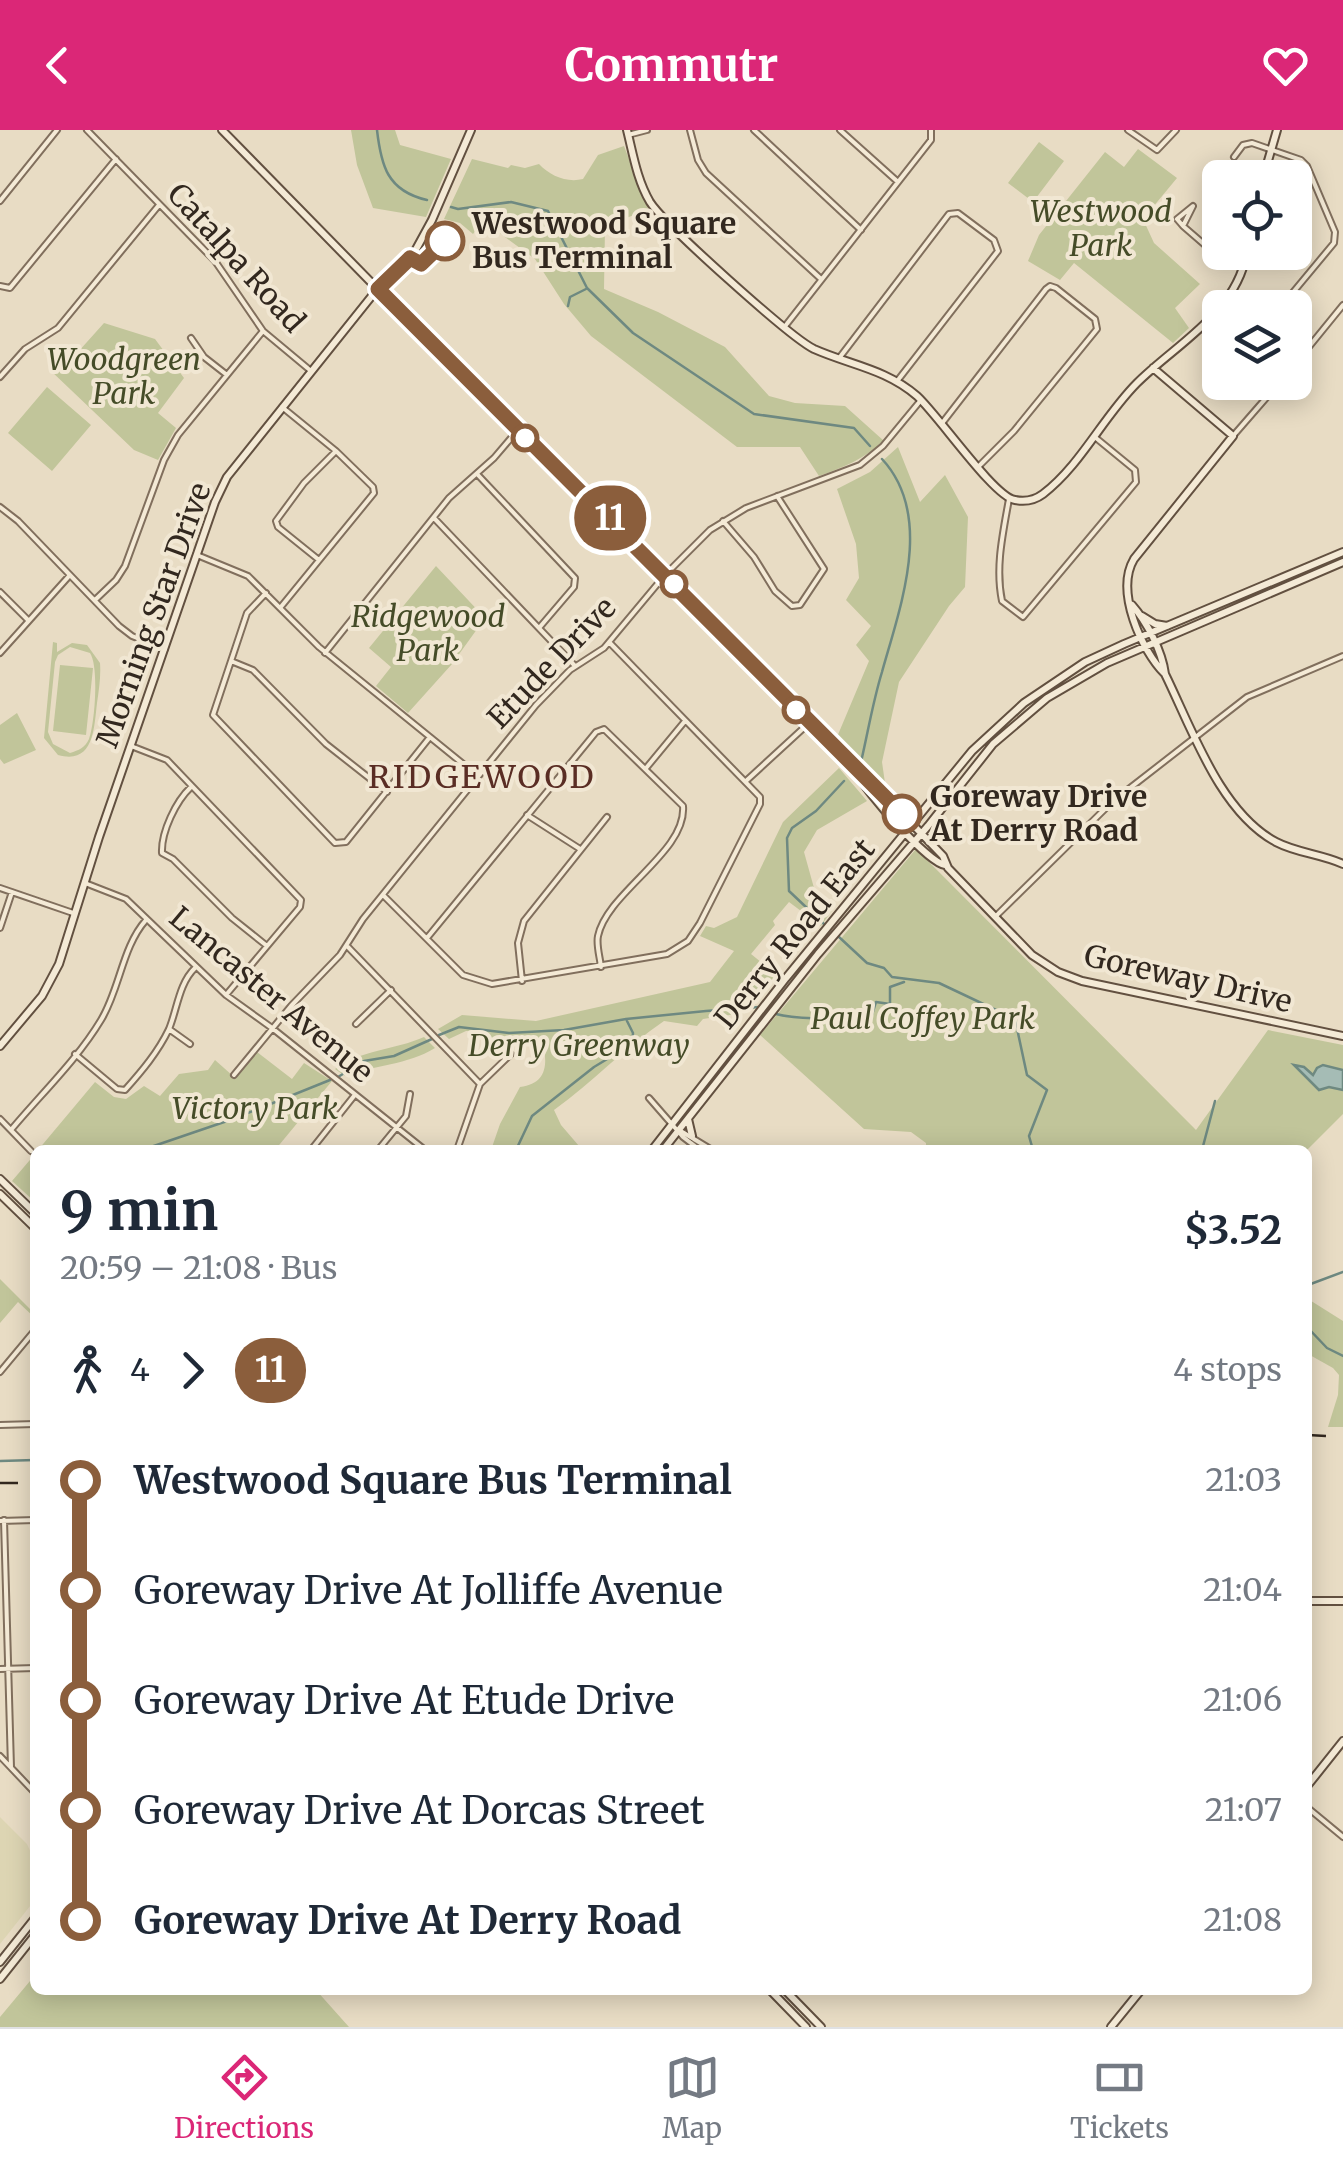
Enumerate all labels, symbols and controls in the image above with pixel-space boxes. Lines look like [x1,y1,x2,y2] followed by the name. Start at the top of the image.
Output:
[565,37,778,93] text: Commutr
[30,38,85,93] icon: back
[1258,38,1313,93] icon: heart
[1202,160,1312,400] map controls
[1202,160,1312,270] button: locate
[160,175,314,340] street label: Catalpa Road
[1030,192,1172,264] park label: Westwood Park
[471,204,736,276] place label: Westwood Square Bus Terminal
[426,222,464,260] marker: Westwood Square Bus Terminal
[1202,290,1312,400] button: layers
[47,340,201,412] park label: Woodgreen Park
[512,425,538,451] unlabelled marker
[88,477,219,752] street label: Morning Star Drive
[565,486,655,550] line badge: 11
[594,496,626,540] text: 11
[661,571,687,597] unlabelled marker
[479,589,623,736] street label: Etude Drive
[351,597,506,669] park label: Ridgewood Park
[783,697,809,723] unlabelled marker
[368,757,596,797] district label: RIDGEWOOD
[929,777,1147,849] place label: Goreway Drive At Derry Road
[883,795,921,833] marker: Goreway Drive At Derry Road
[706,830,883,1036] street label: Derry Road East
[162,898,381,1090] street label: Lancaster Avenue
[1081,936,1296,1020] street label: Goreway Drive
[811,999,1036,1037] park label: Paul Coffey Park
[467,1026,690,1064] park label: Derry Greenway
[172,1089,339,1127] park label: Victory Park
[60,1176,218,1245] text: 9 min
[1184,1207,1282,1254] text: $3.52
[60,1248,338,1288] text: 20:59 – 21:08 · Bus
[60,1343,115,1398] icon: walk
[165,1343,220,1398] icon: forward
[255,1348,286,1392] text: 11
[130,1350,150,1390] text: 4
[1173,1350,1282,1390] text: 4 stops
[134,1457,732,1504] text: Westwood Square Bus Terminal
[1205,1460,1282,1500] text: 21:03
[134,1567,723,1614] text: Goreway Drive At Jolliffe Avenue
[1203,1570,1282,1610] text: 21:04
[134,1677,674,1724] text: Goreway Drive At Etude Drive
[1203,1680,1282,1720] text: 21:06
[134,1787,705,1834] text: Goreway Drive At Dorcas Street
[1205,1790,1282,1830] text: 21:07
[134,1897,682,1944] text: Goreway Drive At Derry Road
[1203,1900,1282,1940] text: 21:08
[174,2050,314,2146] tab: Directions
[662,2050,722,2146] tab: Map
[1070,2050,1169,2146] tab: Tickets

